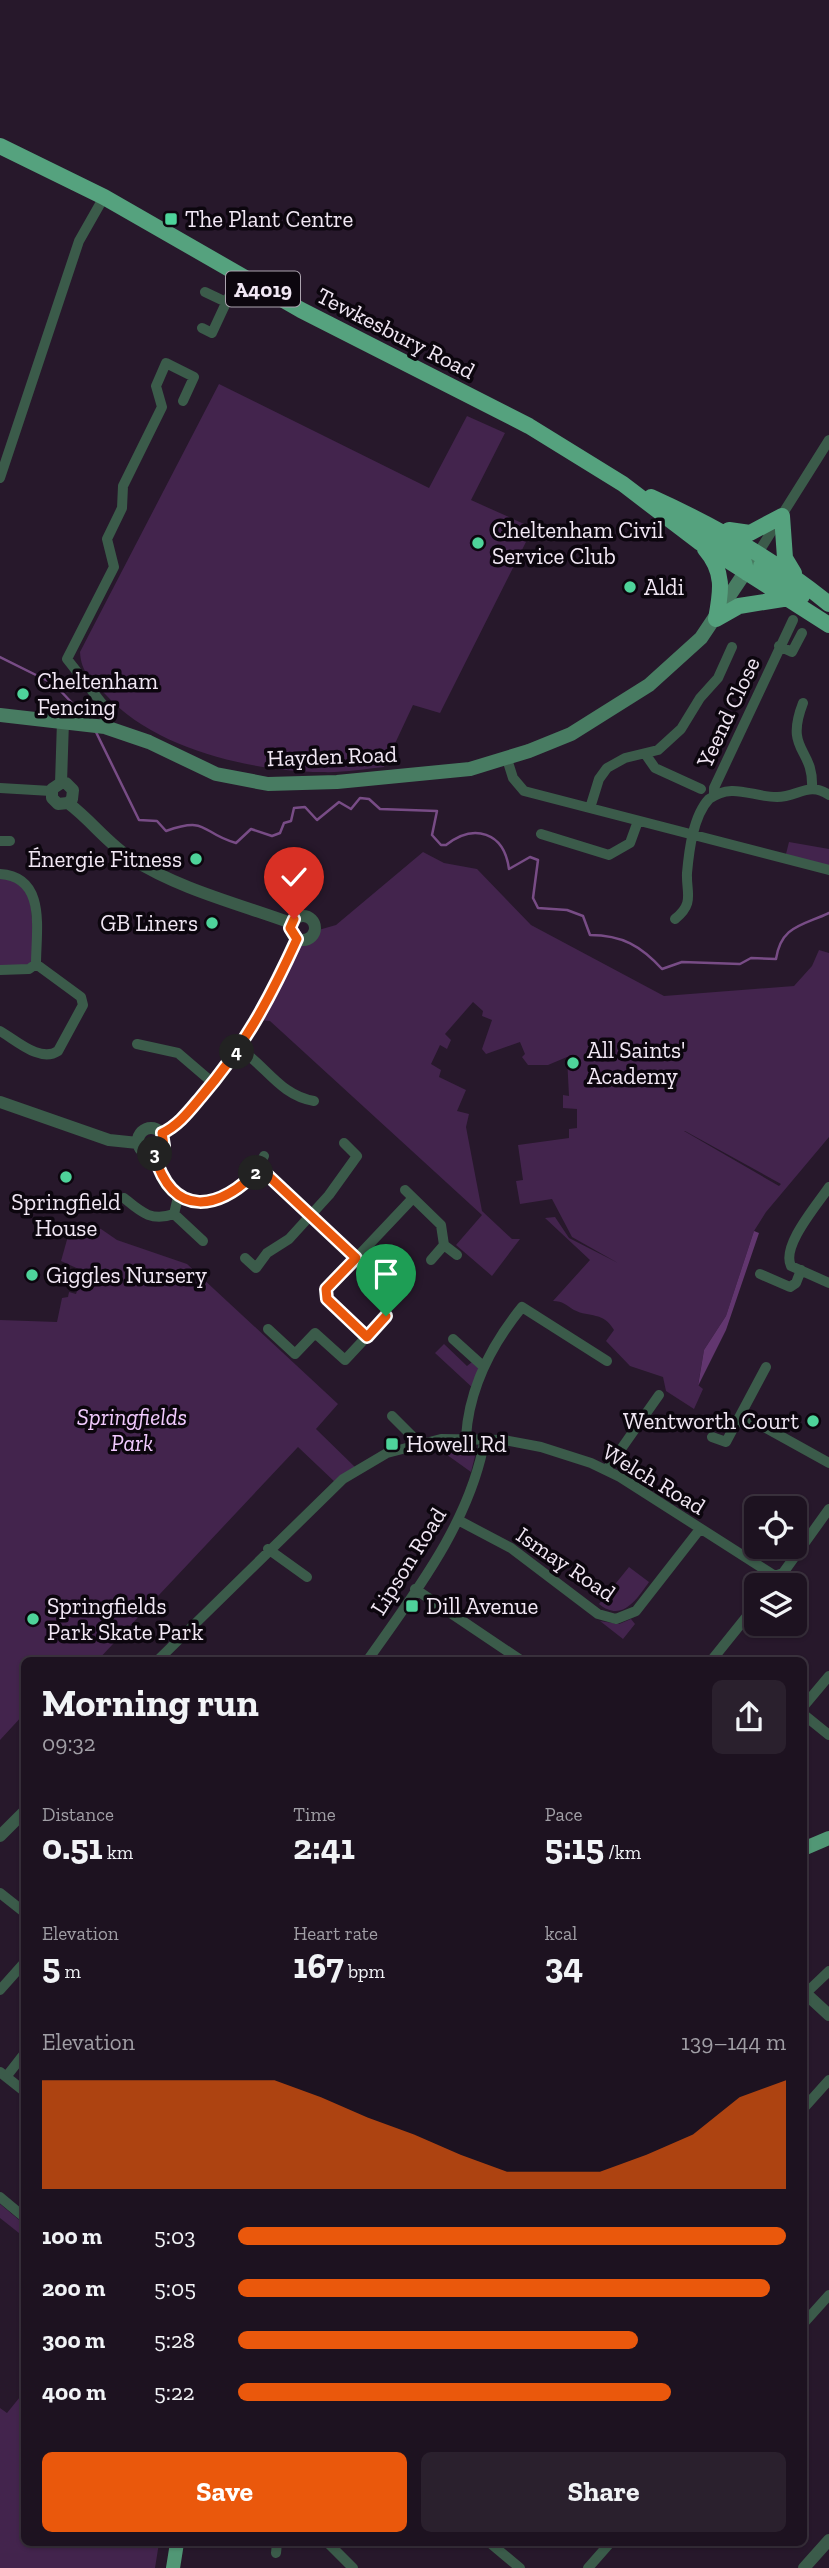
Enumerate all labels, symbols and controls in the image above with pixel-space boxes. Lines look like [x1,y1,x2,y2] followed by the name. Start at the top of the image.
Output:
[185,205,353,233] place label: The Plant Centre
[163,211,179,227] marker: The Plant Centre
[226,272,300,306] road number: A4019
[312,281,480,385] street label: Tewkesbury Road
[492,516,664,570] place label: Cheltenham Civil Service Club
[470,535,486,551] marker: Cheltenham Civil Service Club
[644,573,684,601] place label: Aldi
[622,579,638,595] marker: Aldi
[690,652,766,773] street label: Yeend Close
[37,667,158,721] place label: Cheltenham Fencing
[15,686,31,702] marker: Cheltenham Fencing
[266,740,398,772] street label: Hayden Road
[28,845,182,873] place label: Énergie Fitness
[264,847,324,919] pin
[188,851,204,867] marker: Énergie Fitness
[275,858,313,896] icon: check
[100,909,198,937] place label: GB Liners
[204,915,220,931] marker: GB Liners
[219,1034,254,1070] pin: 4
[587,1036,685,1090] place label: All Saints' Academy
[231,1040,242,1063] text: 4
[565,1055,581,1071] marker: All Saints' Academy
[138,1136,172,1172] pin: 3
[149,1142,160,1165] text: 3
[238,1156,274,1190] pin: 2
[250,1161,261,1184] text: 2
[58,1169,74,1185] marker: Springfield House
[11,1188,121,1242] place label: Springfield House
[356,1244,416,1316] pin
[367,1255,405,1293] icon: arrive
[46,1261,207,1289] place label: Giggles Nursery
[24,1267,40,1283] marker: Giggles Nursery
[77,1403,187,1457] park label: Springfields Park
[623,1407,799,1435] place label: Wentworth Court
[805,1413,821,1429] marker: Wentworth Court
[406,1430,507,1458] place label: Howell Rd
[384,1436,400,1452] marker: Howell Rd
[597,1437,711,1521] street label: Welch Road
[744,1496,807,1636] map controls
[744,1496,807,1559] button: locate
[364,1502,452,1620] street label: Lipson Road
[511,1521,621,1608] street label: Ismay Road
[744,1573,807,1636] button: layers
[47,1592,203,1646] place label: Springfields Park Skate Park
[426,1592,538,1620] place label: Dill Avenue
[404,1598,420,1614] marker: Dill Avenue
[25,1611,41,1627] marker: Springfields Park Skate Park
[42,1680,259,1726] text: Morning run
[712,1680,786,1754] button: share
[42,1729,96,1757] text: 09:32
[42,1803,114,1826] text: Distance
[293,1803,336,1826] text: Time
[545,1803,582,1826] text: Pace
[42,1826,103,1868] text: 0.51
[293,1826,355,1868] text: 2:41
[545,1826,604,1868] text: 5:15
[103,1841,133,1864] text: km
[604,1841,641,1864] text: /km
[42,1922,119,1945] text: Elevation
[293,1922,378,1945] text: Heart rate
[545,1922,577,1945] text: kcal
[42,1945,60,1987] text: 5
[293,1945,344,1987] text: 167
[545,1945,583,1987] text: 34
[60,1960,81,1983] text: m
[344,1960,385,1983] text: bpm
[42,2028,135,2056] text: Elevation
[681,2028,786,2056] text: 139–144 m
[42,2222,102,2250] text: 100 m
[154,2222,195,2250] text: 5:03
[42,2274,105,2302] text: 200 m
[154,2274,196,2302] text: 5:05
[42,2326,105,2354] text: 300 m
[154,2326,195,2354] text: 5:28
[42,2378,106,2406] text: 400 m
[154,2378,195,2406] text: 5:22
[42,2452,407,2532] button: Save
[421,2452,786,2532] button: Share

